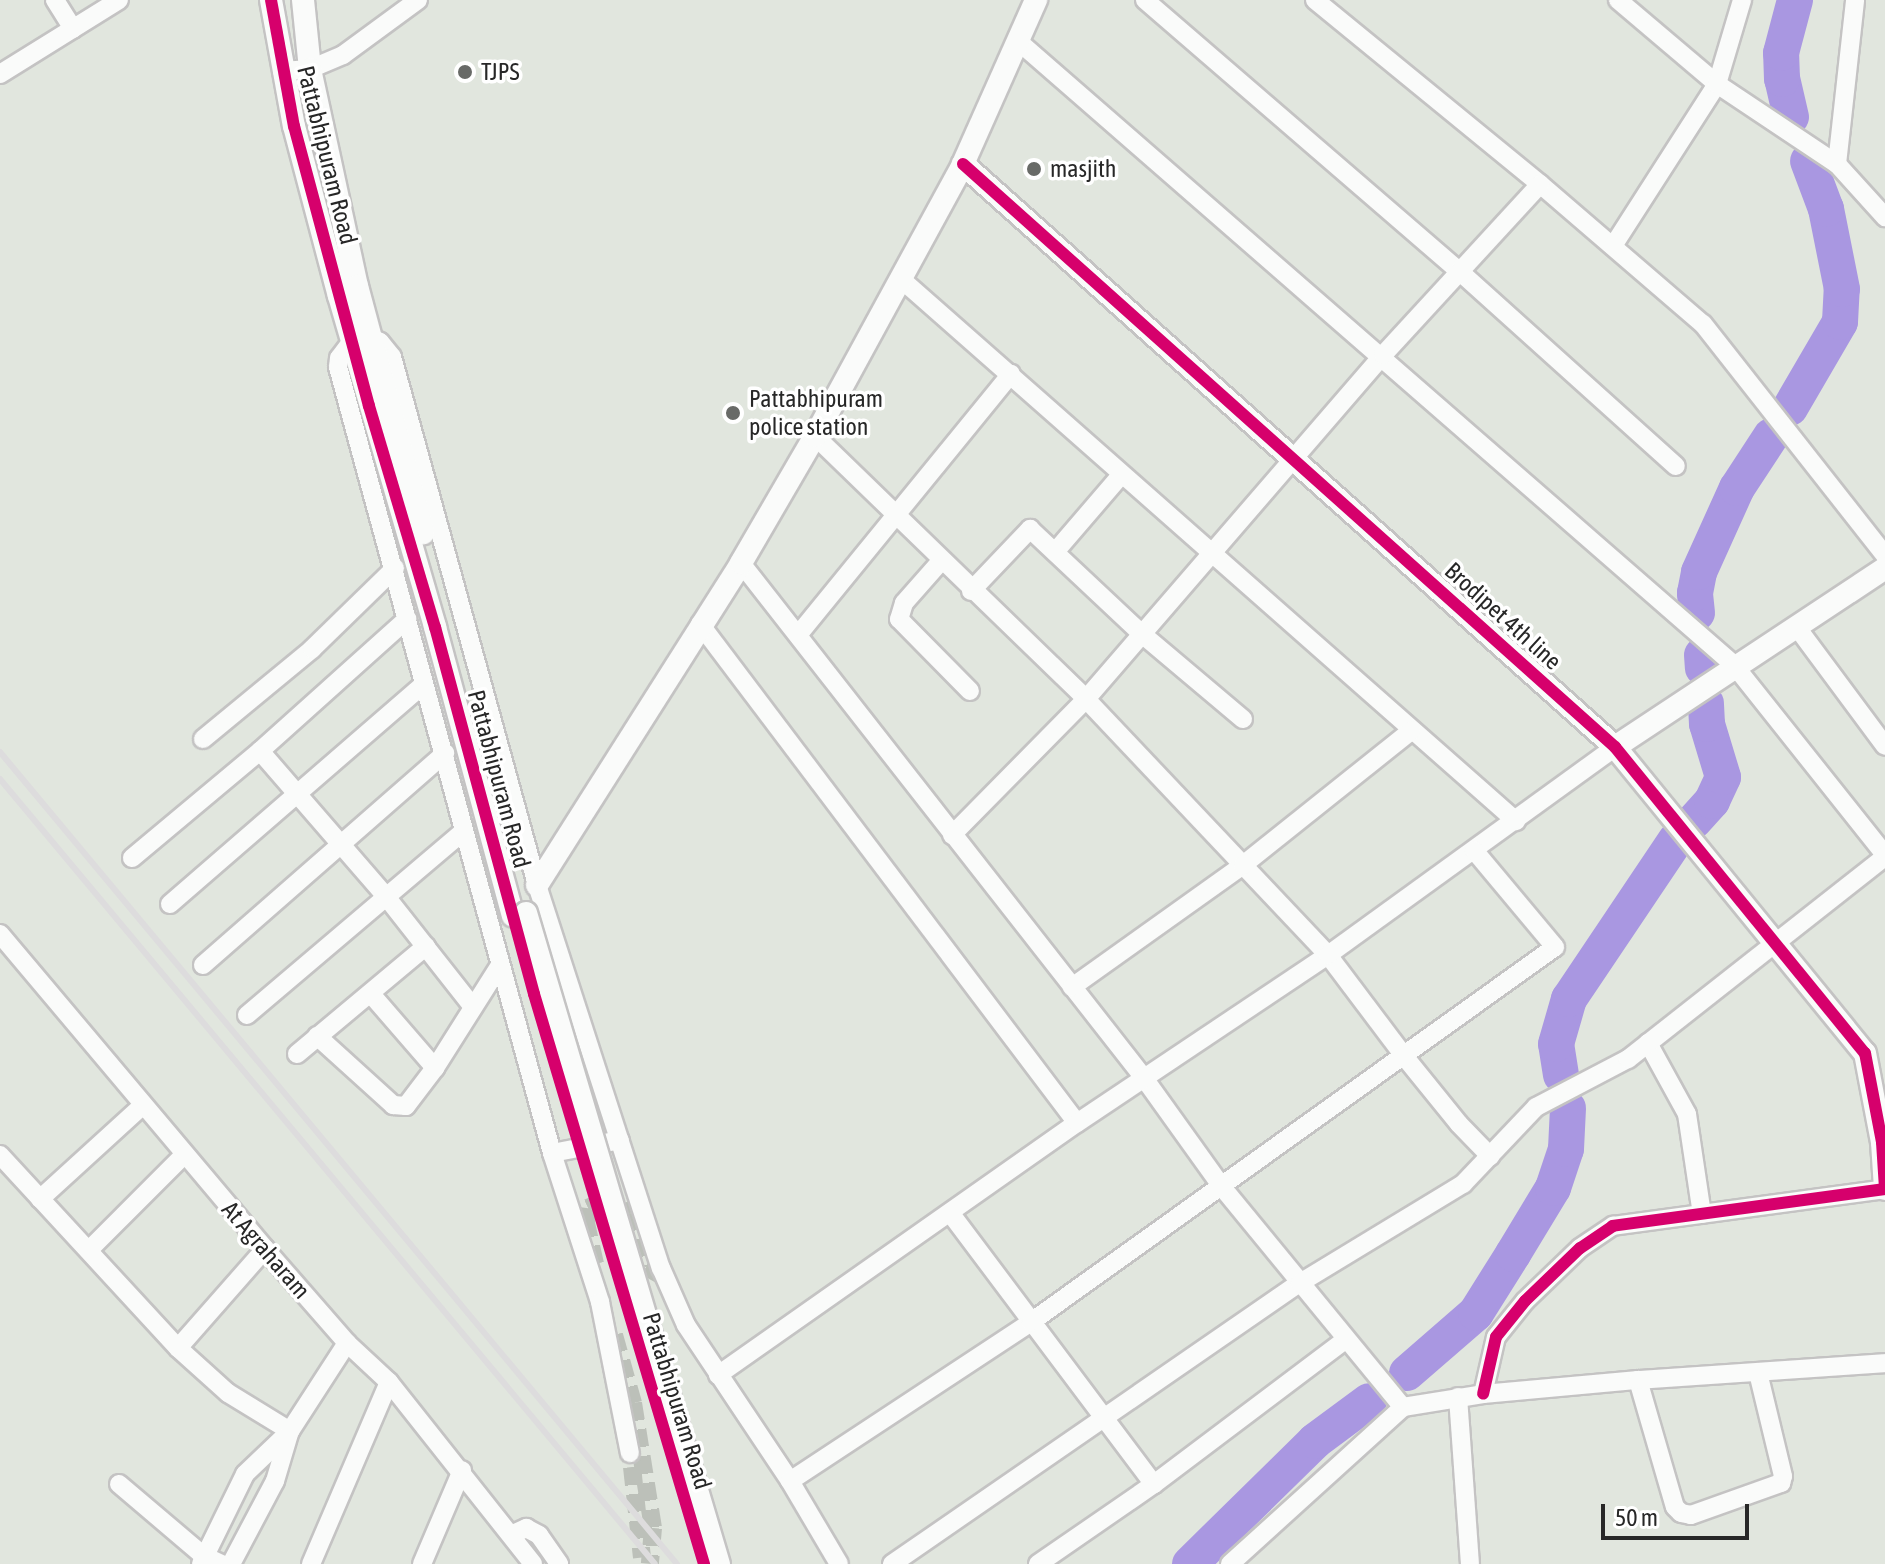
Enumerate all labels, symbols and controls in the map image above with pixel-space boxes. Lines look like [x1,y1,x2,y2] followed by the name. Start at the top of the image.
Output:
[481,58,520,86] place label: TJPS
[291,63,363,247] street label: Pattabhipuram Road
[456,63,474,81] marker: TJPS
[1050,155,1117,183] place label: masjith
[1025,160,1043,178] marker: masjith
[749,385,883,441] place label: Pattabhipuram police station
[724,404,742,422] marker: Pattabhipuram police station
[1439,556,1567,676] street label: Brodipet 4th line
[461,687,537,871] street label: Pattabhipuram Road
[216,1195,316,1305] street label: At Agraharam
[636,1309,718,1493] street label: Pattabhipuram Road
[1605,1488,1753,1538] scale bar
[1615,1504,1658,1531] text: 50 m

